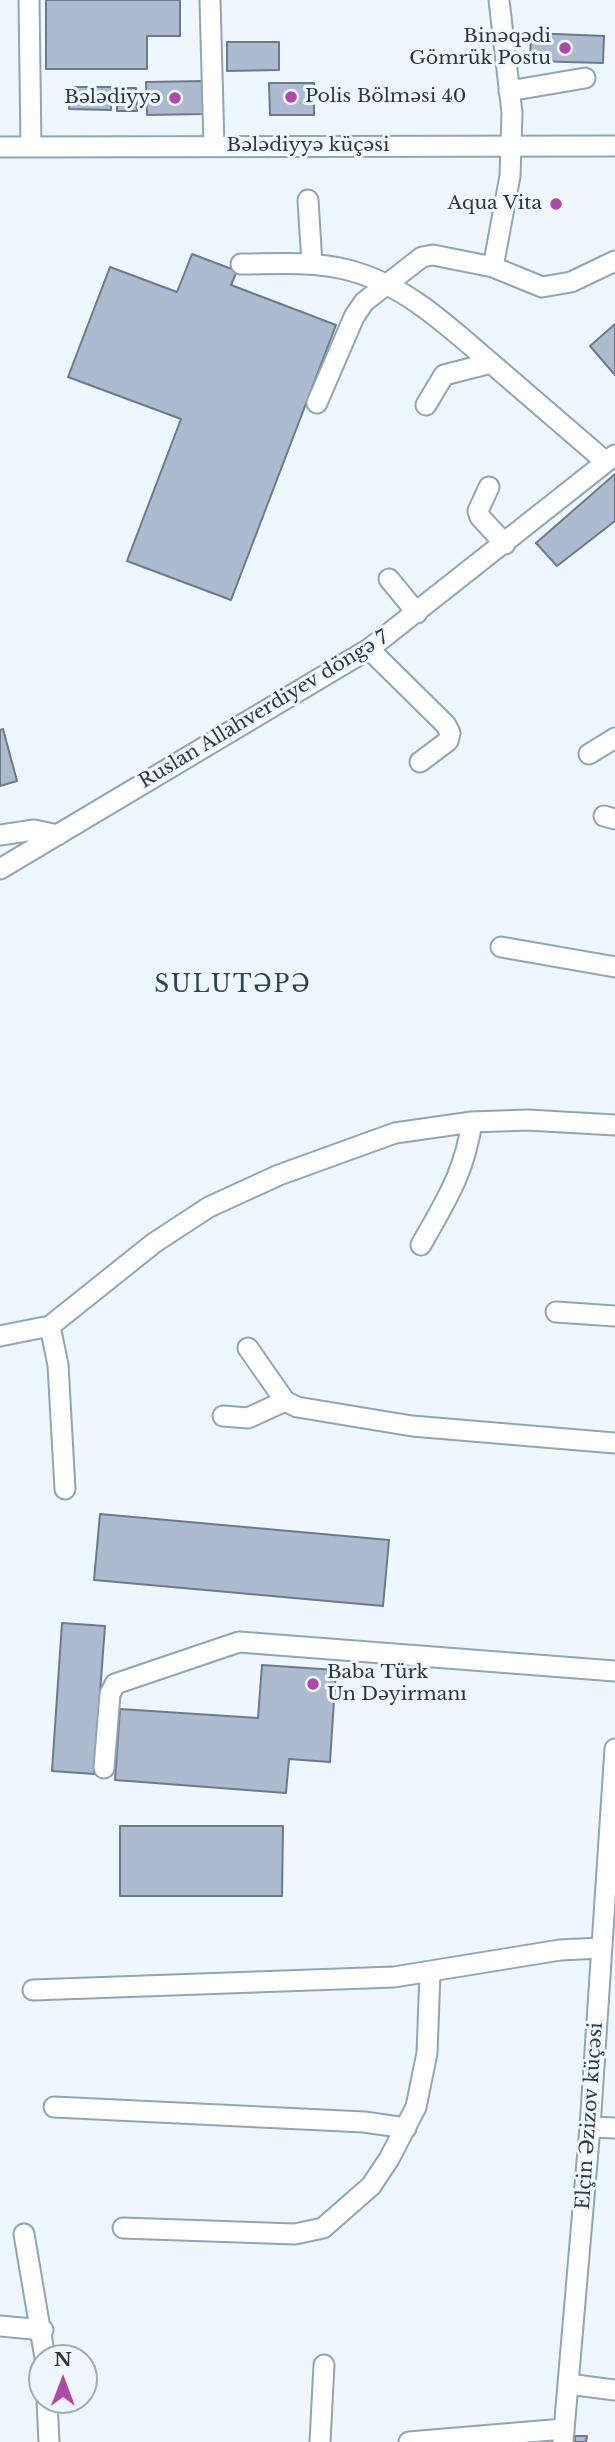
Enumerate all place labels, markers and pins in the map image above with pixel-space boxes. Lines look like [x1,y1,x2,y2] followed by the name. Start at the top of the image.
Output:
[409,26,551,70] place label: Binəqədi Gömrük Postu
[557,40,573,56] marker: Binəqədi Gömrük Postu
[305,86,466,108] place label: Polis Bölməsi 40
[64,87,161,109] place label: Bələdiyyə
[283,89,299,105] marker: Polis Bölməsi 40
[167,90,183,106] marker: Bələdiyyə
[448,193,542,215] place label: Aqua Vita
[548,196,564,212] marker: Aqua Vita
[327,1662,467,1706] place label: Baba Türk Un Dəyirmanı
[305,1676,321,1692] marker: Baba Türk Un Dəyirmanı

